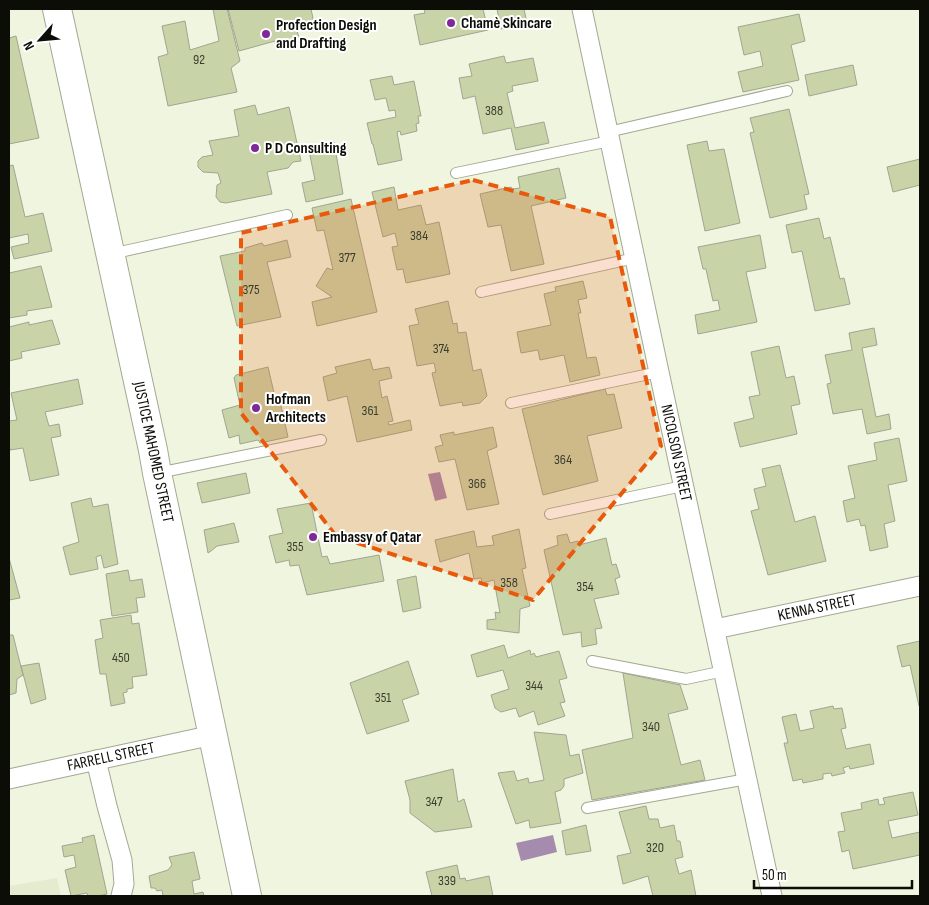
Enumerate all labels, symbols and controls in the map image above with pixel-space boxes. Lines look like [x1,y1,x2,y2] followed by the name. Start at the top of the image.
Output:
[461,14,552,33] place label: Chamè Skincare
[15,15,65,65] north arrow
[276,16,377,53] place label: Profection Design and Drafting
[445,17,457,29] marker: Chamè Skincare
[260,28,272,40] marker: Profection Design and Drafting
[20,38,38,53] text: N
[193,51,205,68] house number: 92
[485,102,503,119] house number: 388
[265,139,347,158] place label: P D Consulting
[249,142,261,154] marker: P D Consulting
[410,227,428,244] house number: 384
[338,249,356,266] house number: 377
[242,281,260,298] house number: 375
[433,340,449,357] house number: 374
[129,379,177,525] street label: JUSTICE MAHOMED STREET
[265,390,326,427] place label: Hofman Architects
[250,402,262,414] marker: Hofman Architects
[362,402,379,419] house number: 361
[656,403,696,504] street label: NICOLSON STREET
[554,451,572,468] house number: 364
[468,475,486,492] house number: 366
[323,528,421,547] place label: Embassy of Qatar
[307,531,319,543] marker: Embassy of Qatar
[286,538,304,555] house number: 355
[500,574,518,591] house number: 358
[576,578,594,595] house number: 354
[776,590,858,626] street label: KENNA STREET
[112,649,130,666] house number: 450
[525,677,543,694] house number: 344
[375,689,391,706] house number: 351
[642,718,660,735] house number: 340
[66,738,157,776] street label: FARRELL STREET
[425,793,443,810] house number: 347
[646,839,664,856] house number: 320
[754,858,912,890] scale bar
[762,866,787,885] text: 50 m
[438,872,456,889] house number: 339

